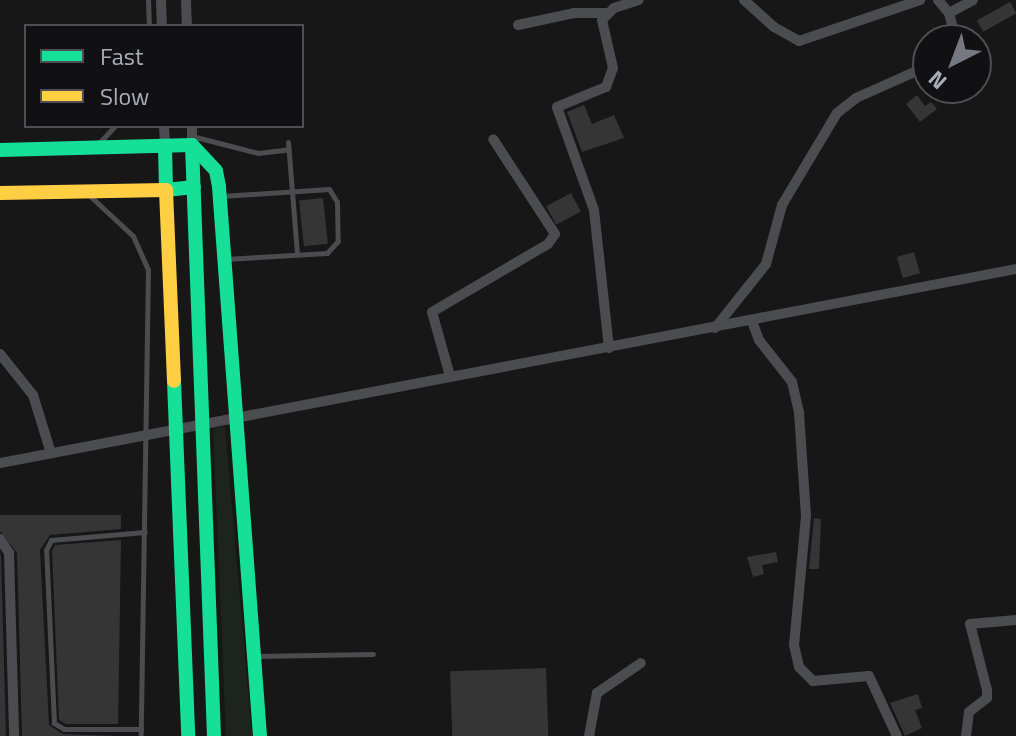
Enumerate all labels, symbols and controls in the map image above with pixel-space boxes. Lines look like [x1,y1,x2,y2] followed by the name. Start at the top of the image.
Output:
[24,24,304,128] legend
[912,24,992,104] north arrow
[100,38,143,74] text: Fast
[920,63,954,98] text: N
[100,78,149,114] text: Slow

